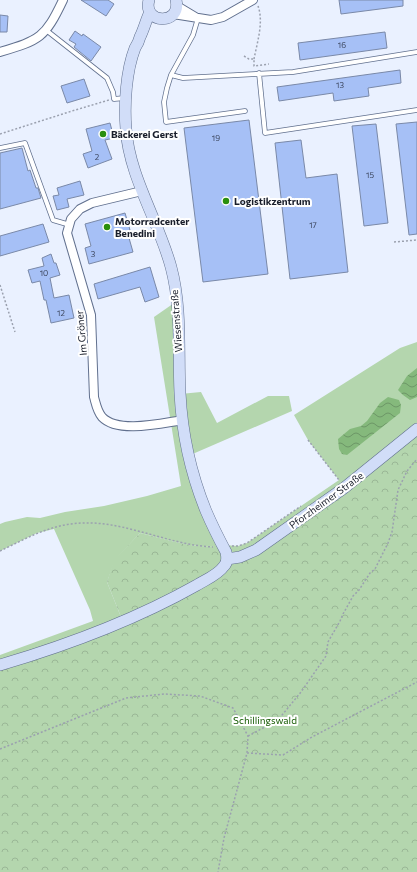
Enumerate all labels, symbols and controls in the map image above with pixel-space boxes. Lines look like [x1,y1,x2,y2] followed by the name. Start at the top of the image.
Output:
[338,40,346,50] house number: 16
[336,80,344,90] house number: 13
[111,128,178,140] place label: Bäckerei Gerst
[98,129,108,139] marker: Bäckerei Gerst
[212,133,220,143] house number: 19
[95,152,100,162] house number: 2
[366,170,374,180] house number: 15
[234,195,311,207] place label: Logistikzentrum
[221,196,231,206] marker: Logistikzentrum
[115,215,189,239] place label: Motorradcenter Benedini
[309,220,317,230] house number: 17
[102,222,112,232] marker: Motorradcenter Benedini
[91,249,96,259] house number: 3
[40,268,48,278] house number: 10
[168,289,184,353] street label: Wiesenstraße
[57,308,65,318] house number: 12
[73,310,89,356] street label: Im Gröner
[287,469,365,531] street label: Pforzheimer Straße
[233,714,297,726] park label: Schillingswald

